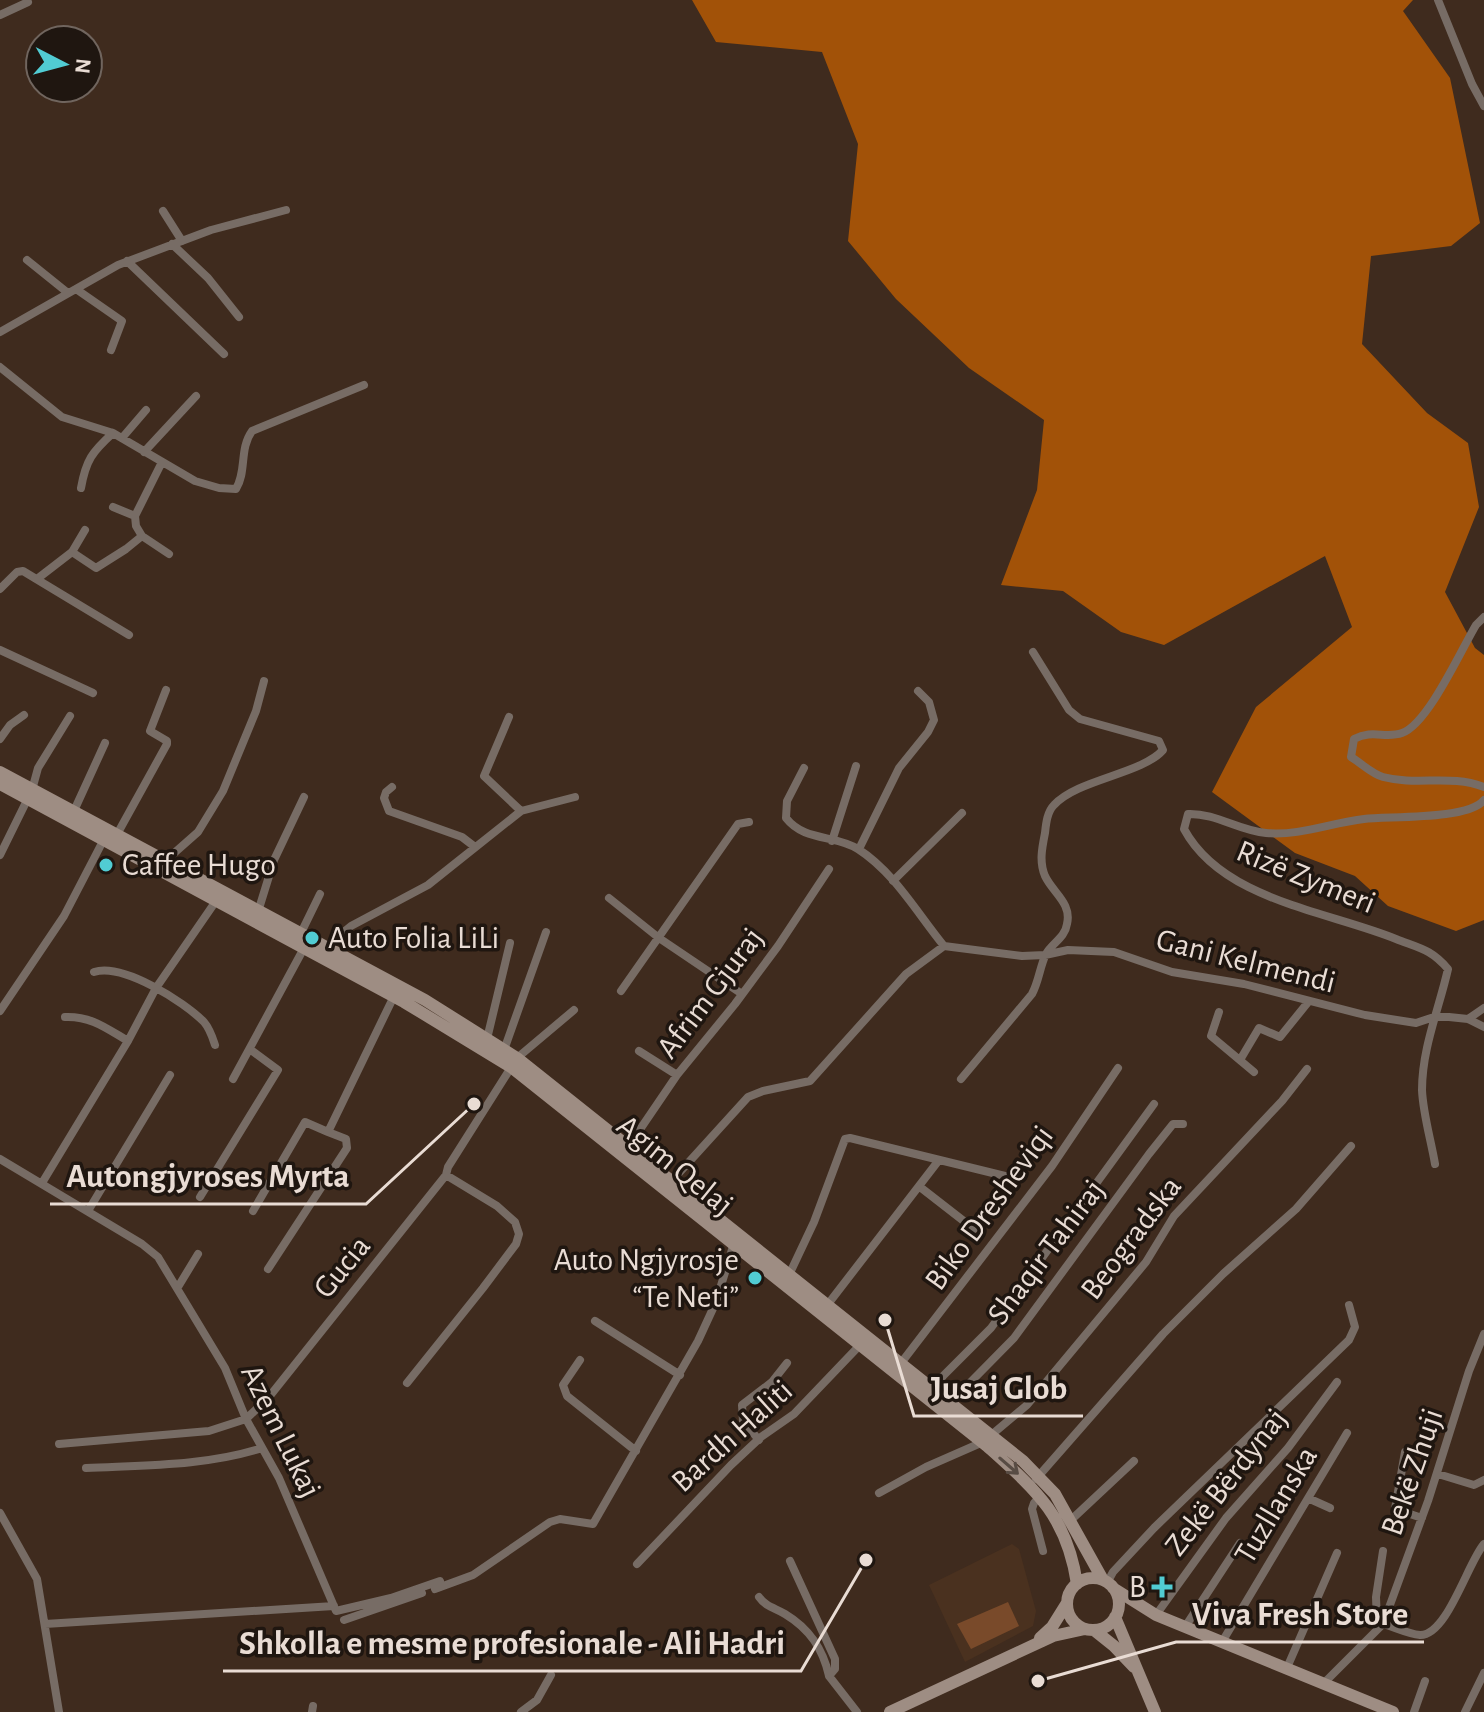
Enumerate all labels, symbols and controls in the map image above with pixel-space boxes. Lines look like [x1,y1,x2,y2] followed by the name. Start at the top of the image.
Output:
[24,24,104,104] north arrow
[71,57,95,75] text: N
[1232,835,1380,919] street label: Rizë Zymeri
[122,849,276,881] place label: Caffee Hugo
[97,856,115,874] marker: Caffee Hugo
[328,922,499,954] place label: Auto Folia LiLi
[651,922,769,1064] street label: Afrim Gjuraj
[1153,923,1339,999] street label: Gani Kelmendi
[303,929,321,947] marker: Auto Folia LiLi
[611,1109,739,1221] street label: Agim Qelaj
[919,1120,1059,1296] street label: Biko Dresheviqi
[50,1146,366,1204] callout: Autongjyroses Myrta
[66,1160,350,1194] text: Autongjyroses Myrta
[1075,1171,1187,1305] street label: Beogradska
[982,1174,1110,1330] street label: Shaqir Tahiraj
[308,1230,376,1304] street label: Gucia
[554,1244,739,1313] place label: Auto Ngjyrosje “Te Neti”
[746,1269,764,1287] marker: Auto Ngjyrosje “Te Neti”
[914,1358,1083,1416] callout: Jusaj Glob
[235,1359,327,1503] street label: Azem Lukaj
[931,1372,1067,1406] text: Jusaj Glob
[666,1374,798,1498] street label: Bardh Haliti
[1159,1402,1293,1562] street label: Zekë Bërdynaj
[1375,1404,1449,1540] street label: Bekë Zhuji
[1229,1441,1323,1569] street label: Tuzllanska
[999,1456,1019,1474] one-way arrow
[1129,1571,1146,1603] place label: B
[1153,1578,1171,1596] marker: B
[1176,1584,1424,1642] callout: Viva Fresh Store
[1192,1598,1408,1632] text: Viva Fresh Store
[223,1613,801,1671] callout: Shkolla e mesme profesionale - Ali Hadri
[239,1627,785,1661] text: Shkolla e mesme profesionale - Ali Hadri

